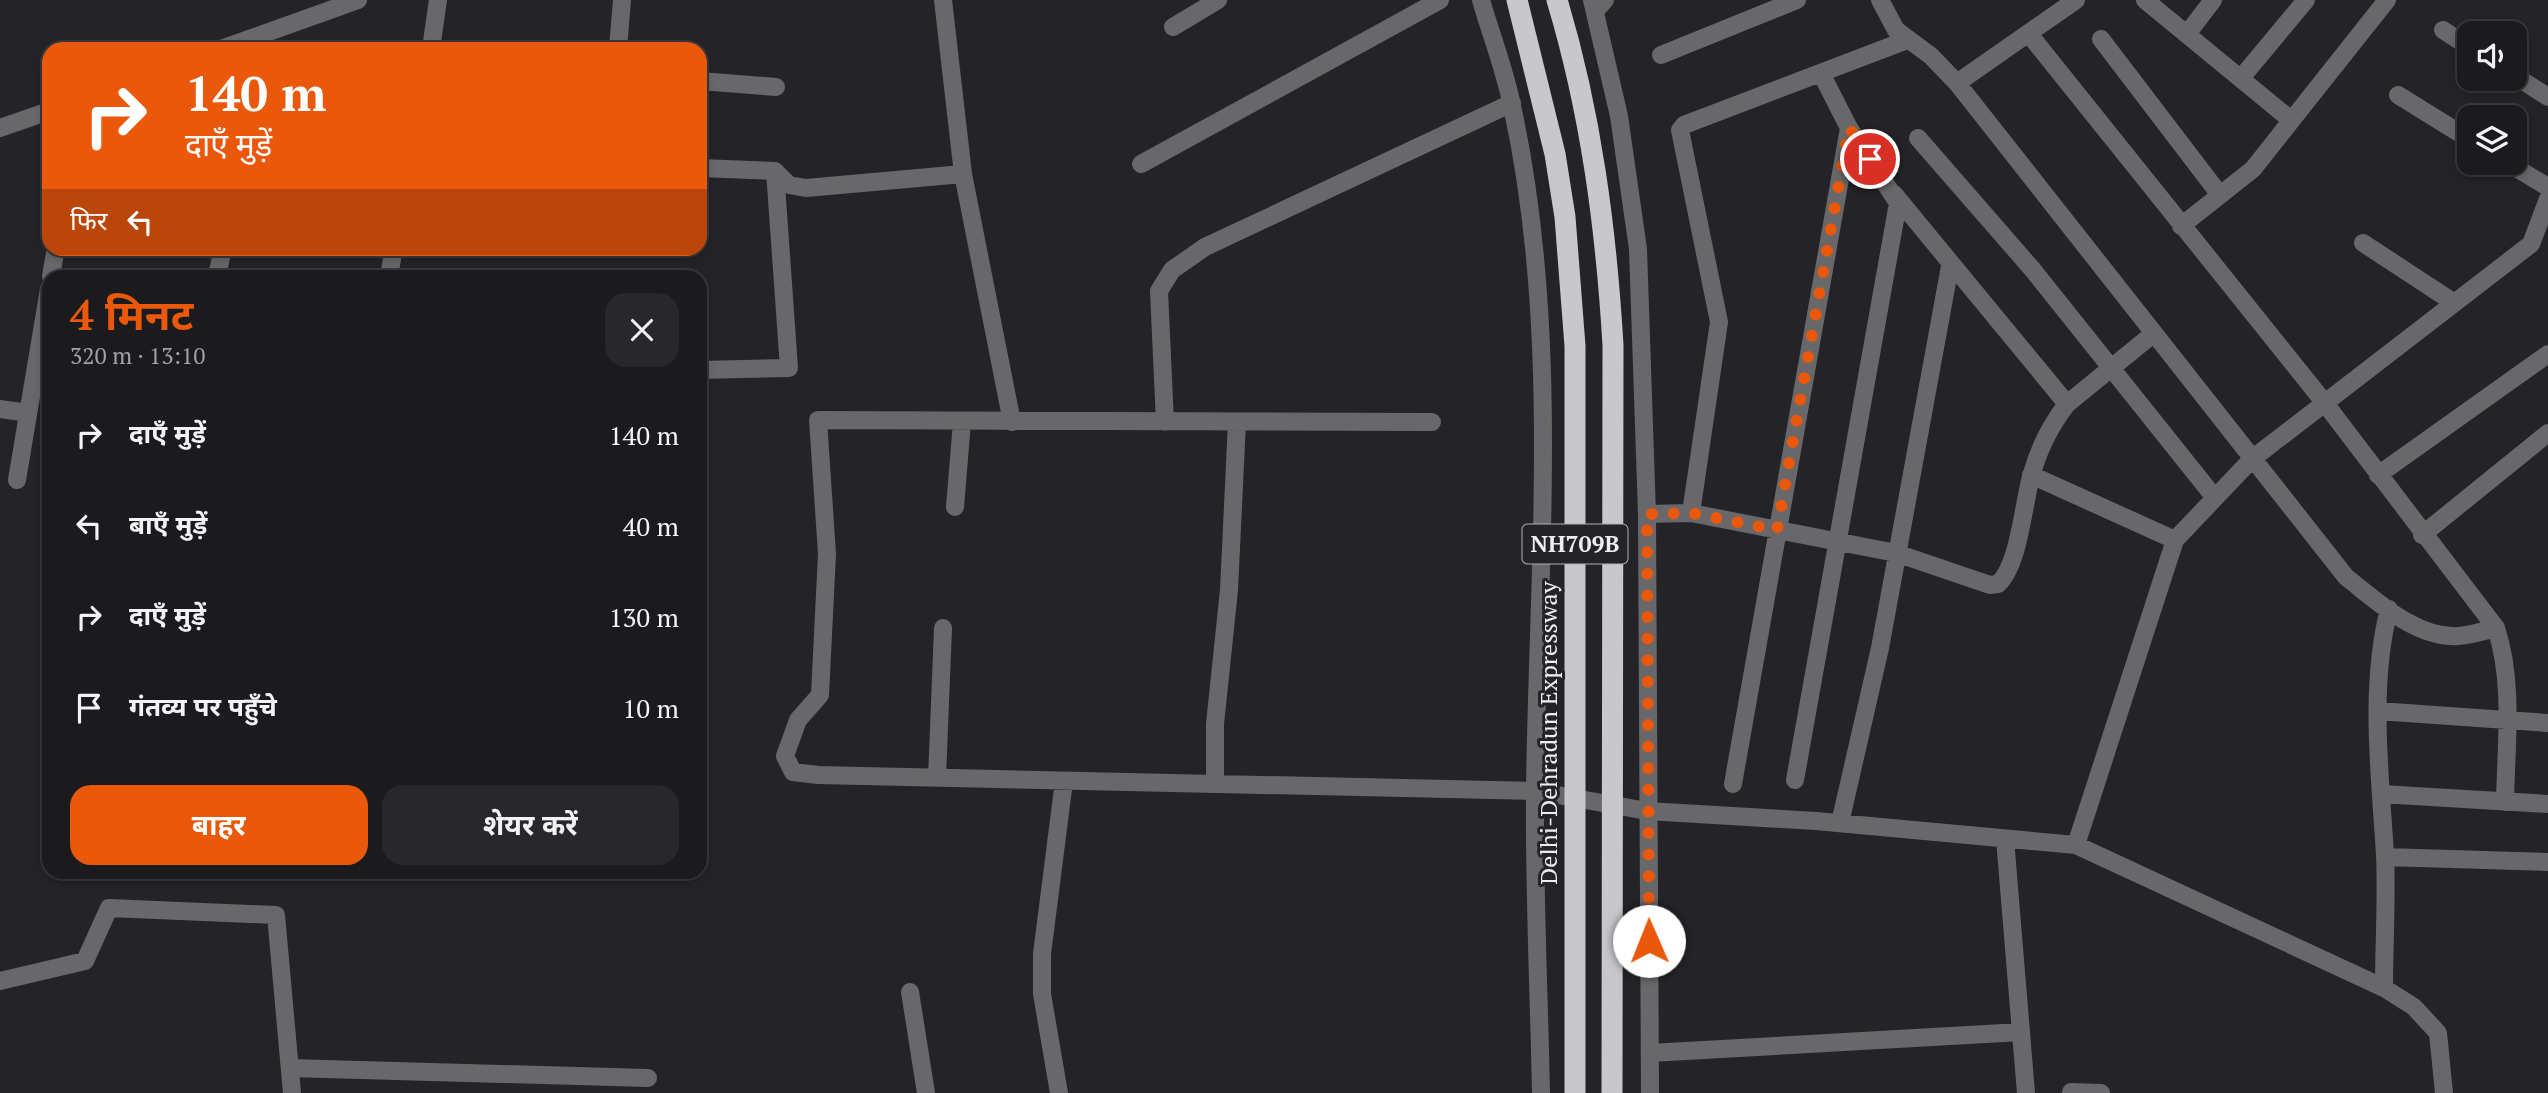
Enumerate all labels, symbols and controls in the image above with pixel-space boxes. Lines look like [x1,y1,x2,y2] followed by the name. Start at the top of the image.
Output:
[2457,21,2527,175] map controls
[2457,21,2527,91] button: sound
[185,60,327,125] text: 140 m
[70,70,161,161] icon: right
[2457,105,2527,175] button: layers
[185,123,272,165] text: दाएँ मुड़ें
[1840,129,1900,189] pin
[1851,140,1889,178] icon: arrive
[70,203,107,237] text: फिर
[121,203,159,241] icon: left
[70,286,193,342] text: 4 मिनट
[605,293,679,367] button: close
[70,340,205,371] text: 320 m · 13:10
[70,416,108,454] icon: right
[129,416,206,450] text: दाएँ मुड़ें
[609,418,679,452] text: 140 m
[70,507,108,545] icon: left
[129,507,207,541] text: बाएँ मुड़ें
[623,509,679,543] text: 40 m
[1522,524,1628,564] road number: NH709B
[1532,580,1564,885] street label: Delhi-Dehradun Expressway
[70,598,108,636] icon: right
[129,598,206,632] text: दाएँ मुड़ें
[609,600,679,634] text: 130 m
[70,689,108,727] icon: arrive
[129,689,277,723] text: गंतव्य पर पहुँचे
[623,691,679,725] text: 10 m
[70,785,368,865] button: बाहर
[382,785,679,865] button: शेयर करें
[1612,904,1686,978] position arrow

